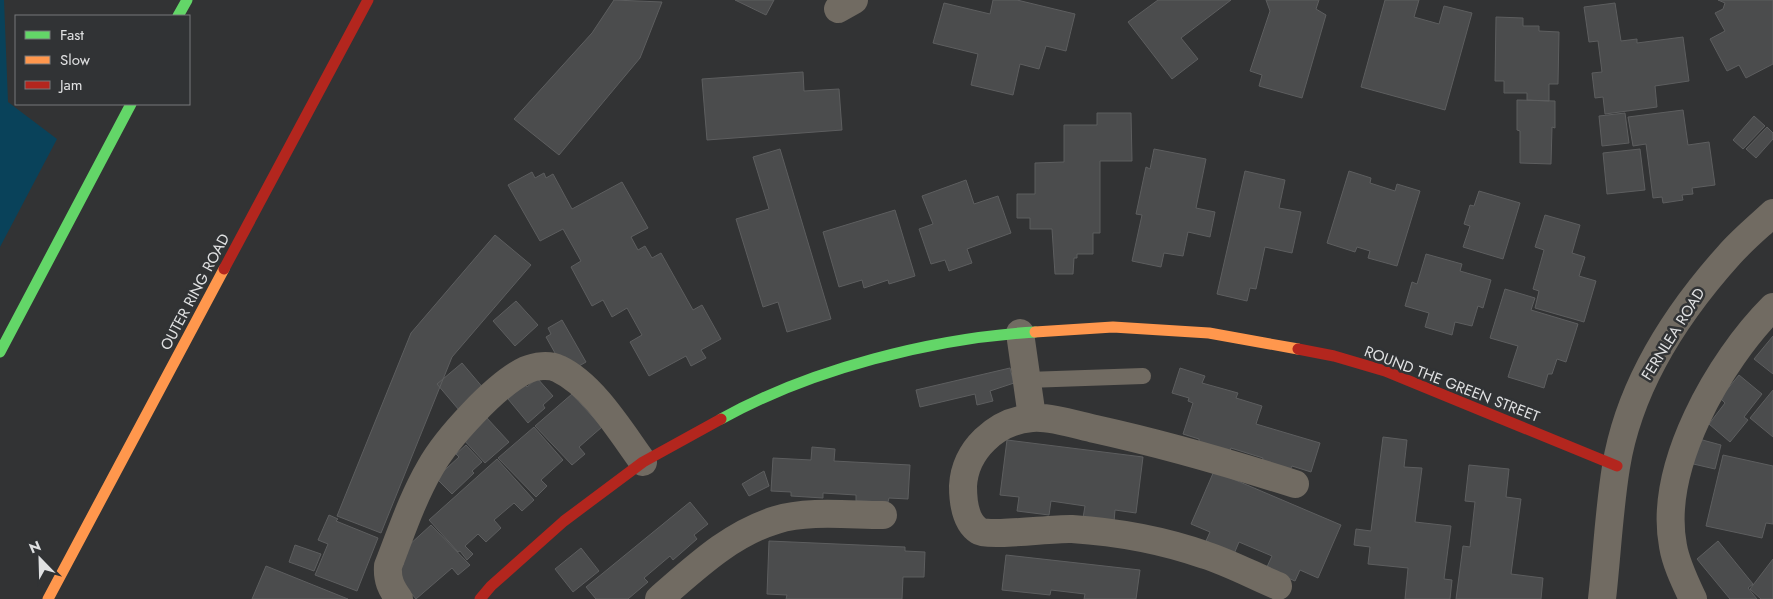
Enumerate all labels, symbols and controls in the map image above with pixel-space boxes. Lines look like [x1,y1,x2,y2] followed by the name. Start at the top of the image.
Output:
[15,15,190,105] legend
[60,24,84,46] text: Fast
[60,49,91,71] text: Slow
[58,74,83,96] text: Jam
[155,230,235,354] street label: OUTER RING ROAD
[1636,284,1710,384] street label: FERNLEA ROAD
[1361,340,1543,428] street label: ROUND THE GREEN STREET
[15,534,65,584] north arrow
[26,536,44,558] text: N

